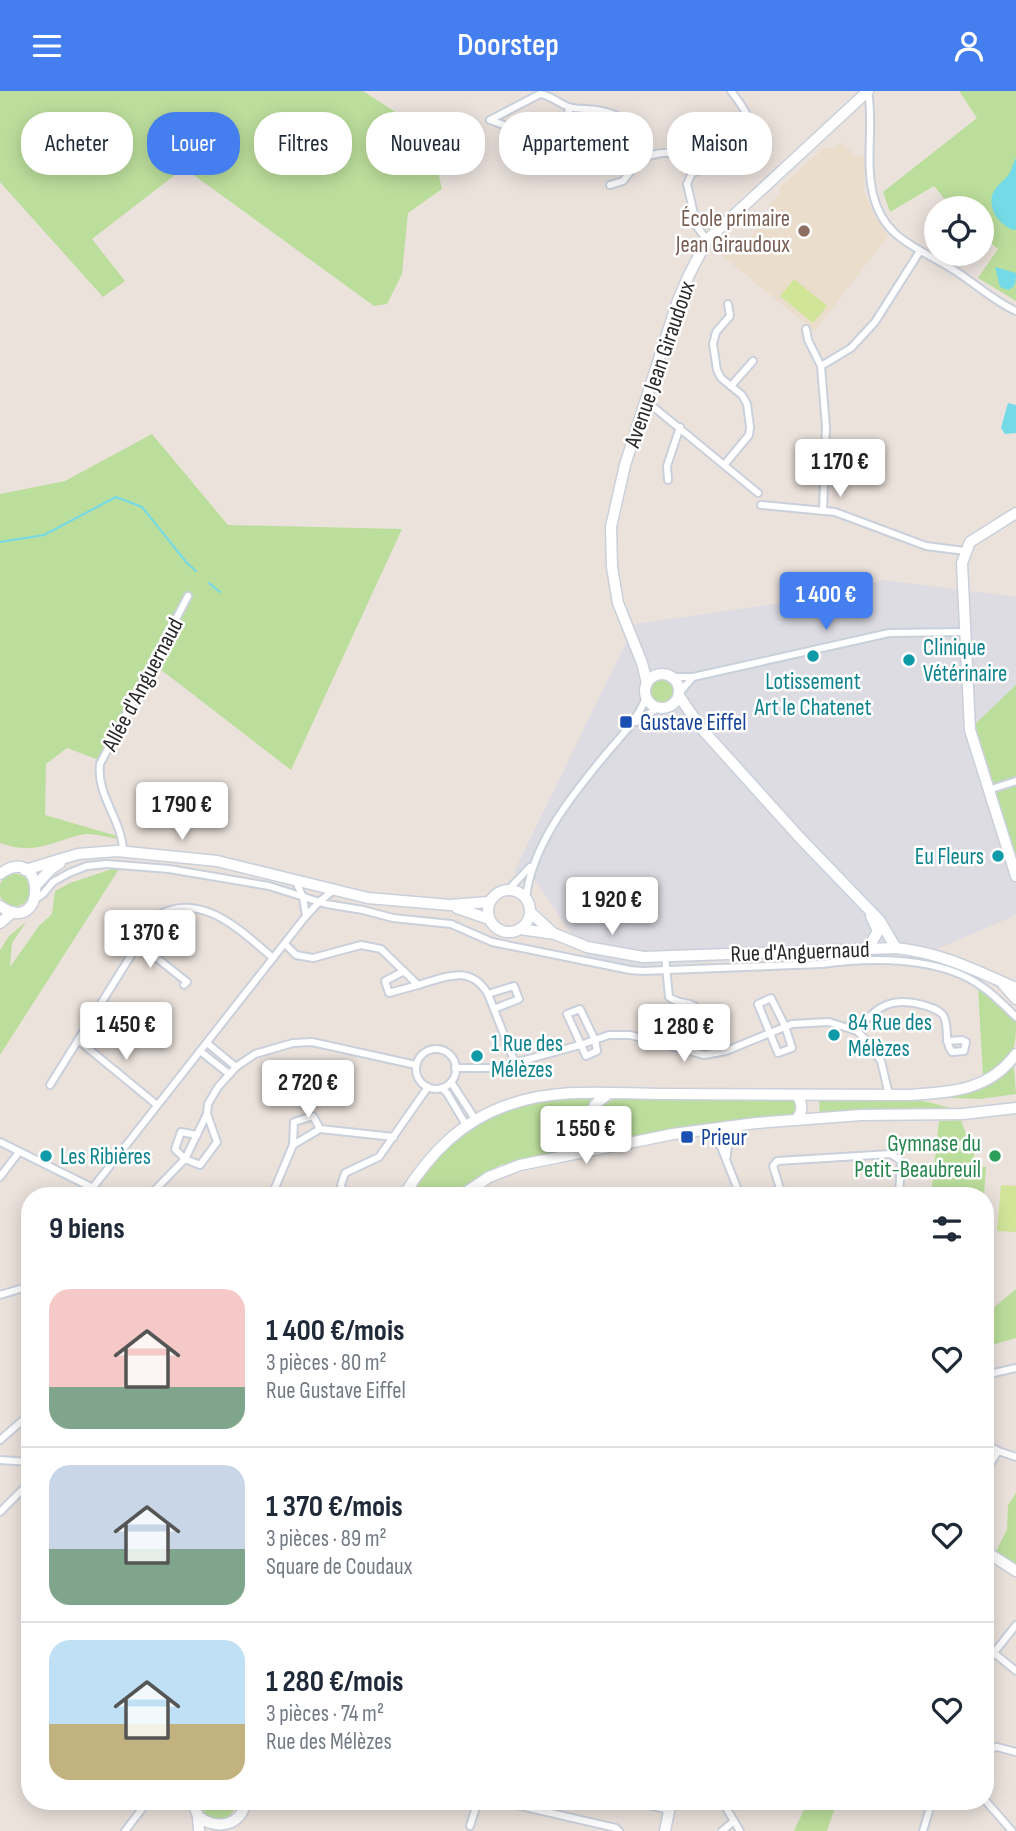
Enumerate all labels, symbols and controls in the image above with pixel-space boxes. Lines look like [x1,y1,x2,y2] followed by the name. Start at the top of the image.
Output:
[457,26,559,65] text: Doorstep
[28,27,66,65] icon: menu
[950,27,988,65] icon: person
[21,112,133,175] chip: Acheter
[147,112,240,175] chip: Louer
[254,112,352,175] chip: Filtres
[366,112,485,175] chip: Nouveau
[499,112,653,175] chip: Appartement
[667,112,772,175] chip: Maison
[924,196,994,266] map controls
[924,196,994,266] button: locate
[675,205,790,259] place label: École primaire Jean Giraudoux
[796,223,812,239] marker: École primaire Jean Giraudoux
[618,277,702,452] street label: Avenue Jean Giraudoux
[775,439,905,499] pin: 1 170 €
[811,448,869,476] text: 1 170 €
[761,573,891,632] pin: 1 400 €
[796,581,856,609] text: 1 400 €
[96,613,190,757] street label: Allée d'Anguernaud
[923,634,1007,688] place label: Clinique Vétérinaire
[805,648,821,664] marker: Lotissement Art le Chatenet
[901,652,917,668] marker: Clinique Vétérinaire
[754,668,871,722] place label: Lotissement Art le Chatenet
[640,709,747,737] place label: Gustave Eiffel
[618,714,634,730] marker: Gustave Eiffel
[117,783,247,842] pin: 1 790 €
[152,791,212,819] text: 1 790 €
[915,843,984,871] place label: Eu Fleurs
[990,848,1006,864] marker: Eu Fleurs
[547,877,677,937] pin: 1 920 €
[582,886,642,914] text: 1 920 €
[85,911,215,970] pin: 1 370 €
[120,919,180,947] text: 1 370 €
[730,936,870,968] street label: Rue d'Anguernaud
[61,1003,191,1062] pin: 1 450 €
[619,1005,749,1064] pin: 1 280 €
[848,1009,932,1063] place label: 84 Rue des Mélèzes
[96,1011,156,1039] text: 1 450 €
[654,1013,714,1041] text: 1 280 €
[826,1027,842,1043] marker: 84 Rue des Mélèzes
[491,1030,563,1084] place label: 1 Rue des Mélèzes
[469,1048,485,1064] marker: 1 Rue des Mélèzes
[243,1061,373,1120] pin: 2 720 €
[278,1069,338,1097] text: 2 720 €
[521,1107,651,1166] pin: 1 550 €
[556,1115,616,1143] text: 1 550 €
[701,1124,747,1152] place label: Prieur
[679,1129,695,1145] marker: Prieur
[854,1130,981,1184] place label: Gymnase du Petit-Beaubreuil
[60,1143,151,1171] place label: Les Ribières
[38,1148,54,1164] marker: Les Ribières
[987,1148,1003,1164] marker: Gymnase du Petit-Beaubreuil
[928,1210,966,1248] icon: filters
[49,1211,125,1247] text: 9 biens
[266,1313,405,1349] text: 1 400 €/mois
[105,1317,189,1401] icon: home
[928,1340,966,1378] icon: heart
[266,1349,387,1377] text: 3 pièces · 80 m²
[266,1377,406,1405] text: Rue Gustave Eiffel
[266,1489,403,1525] text: 1 370 €/mois
[105,1493,189,1577] icon: home
[928,1516,966,1554] icon: heart
[266,1525,387,1553] text: 3 pièces · 89 m²
[266,1553,412,1581] text: Square de Coudaux
[266,1664,404,1700] text: 1 280 €/mois
[105,1668,189,1752] icon: home
[928,1691,966,1729] icon: heart
[266,1700,384,1728] text: 3 pièces · 74 m²
[266,1728,392,1756] text: Rue des Mélèzes

